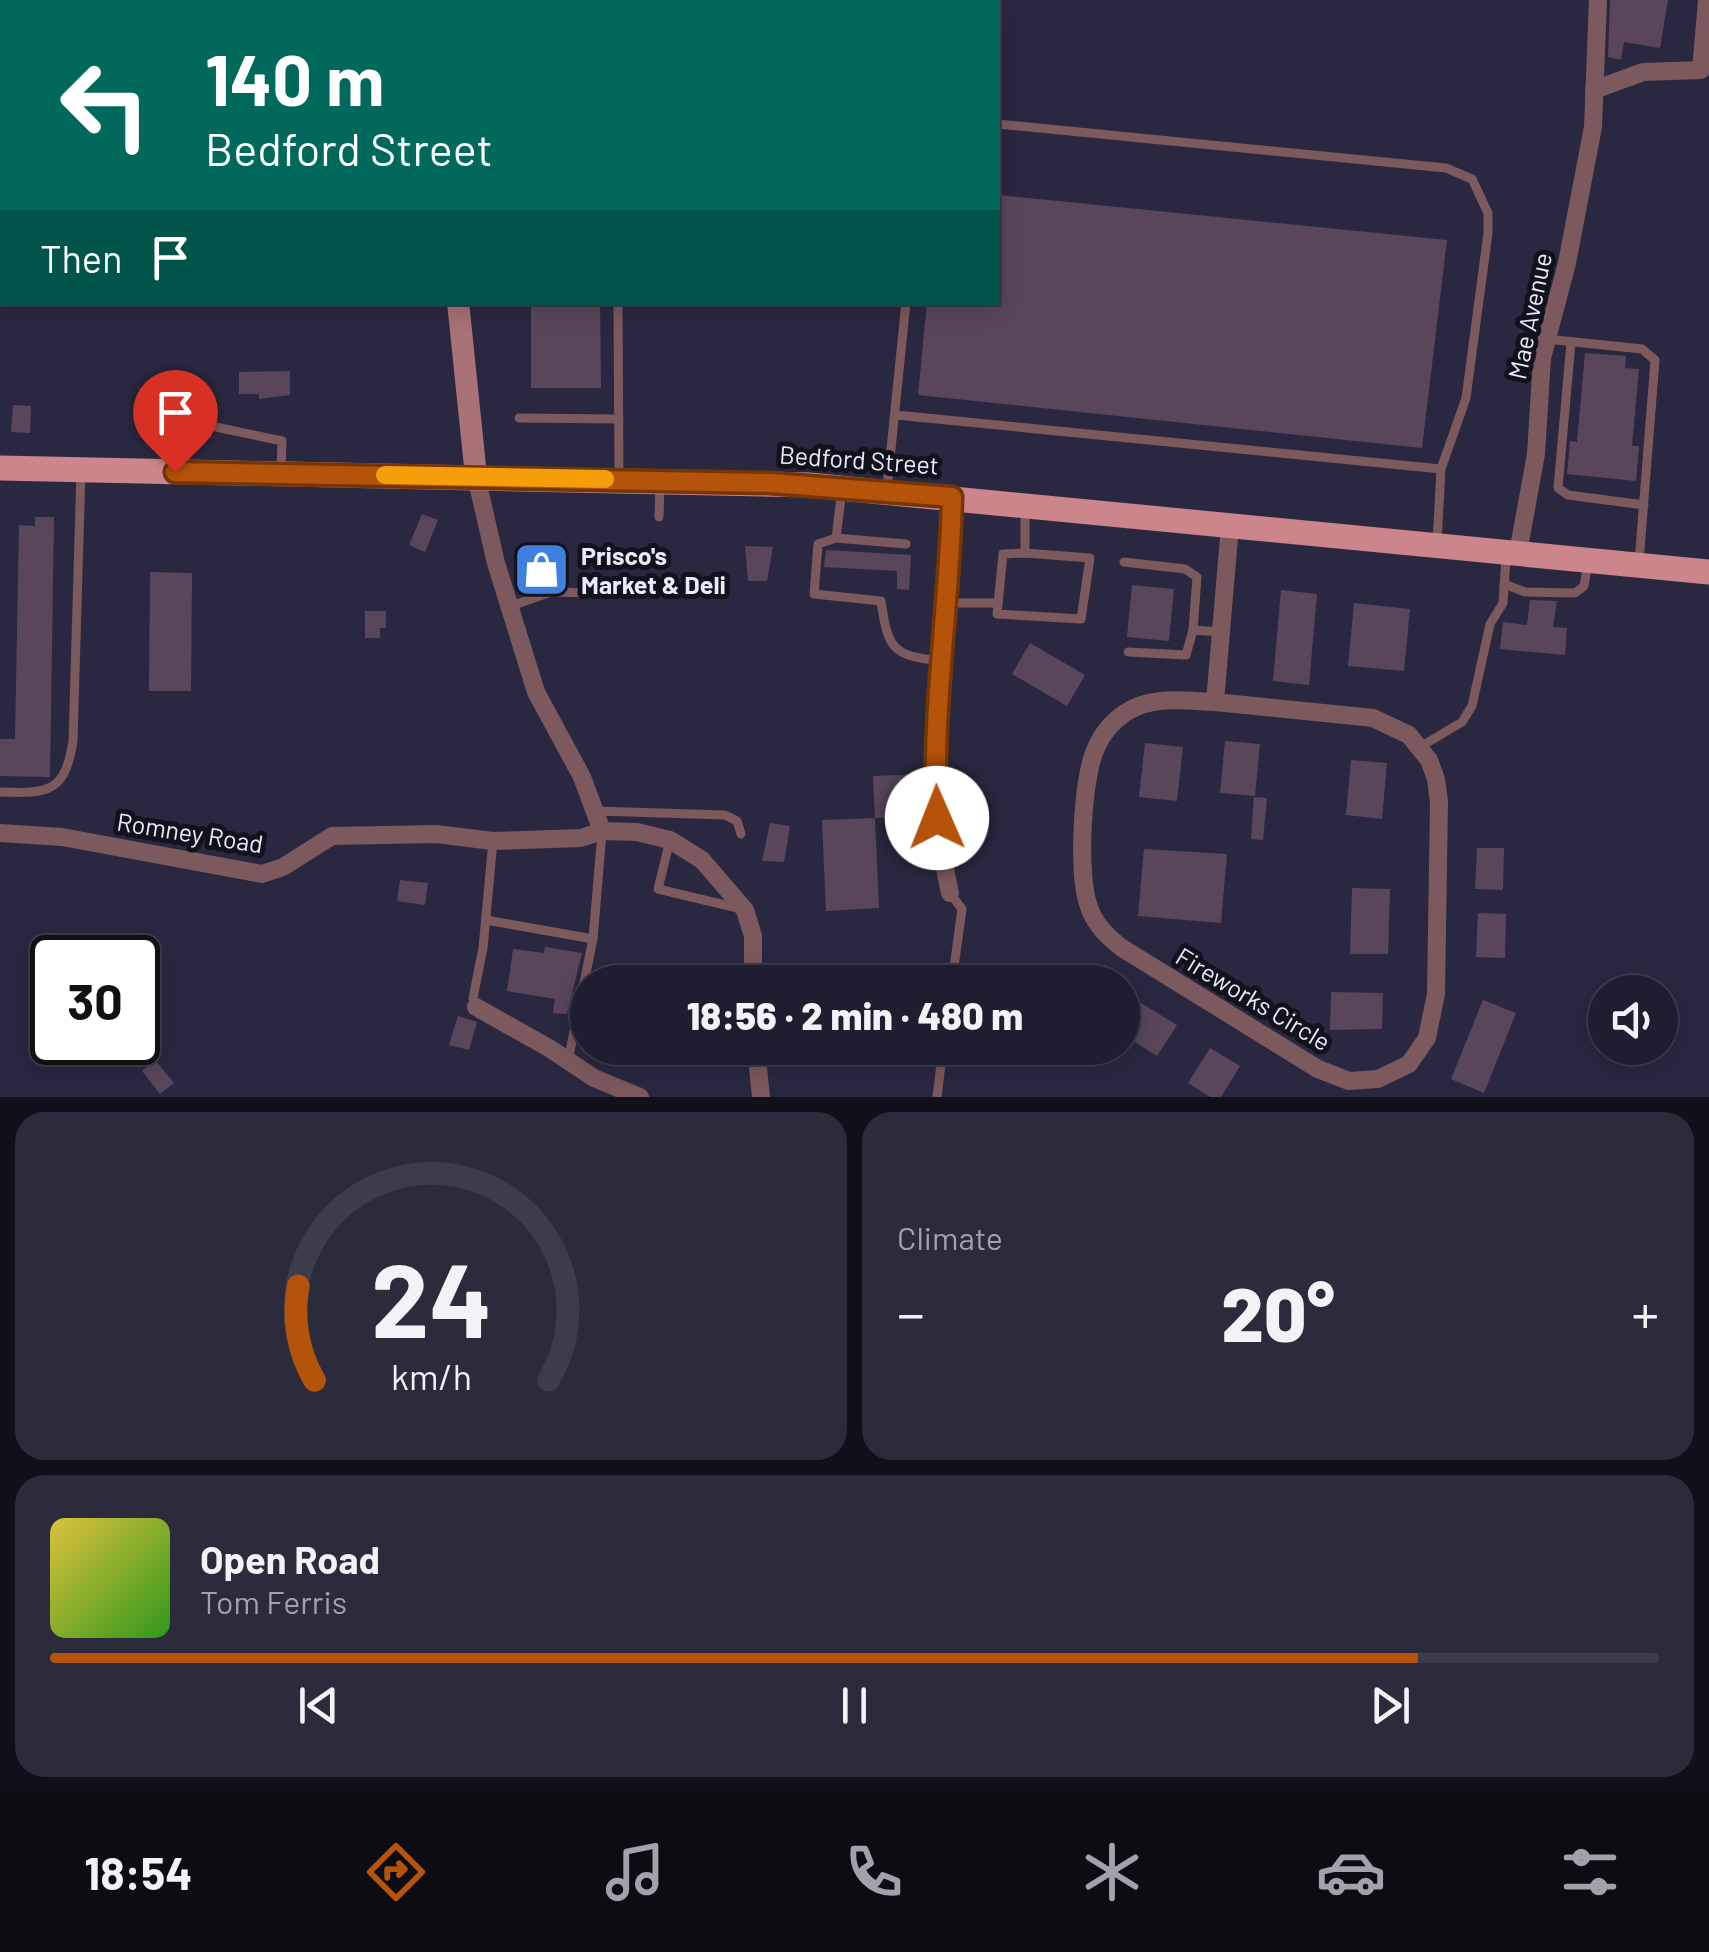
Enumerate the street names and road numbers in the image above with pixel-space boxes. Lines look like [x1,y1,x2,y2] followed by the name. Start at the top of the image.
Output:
[1501,250,1557,382] street label: Mae Avenue
[778,438,940,480] street label: Bedford Street
[115,806,265,858] street label: Romney Road
[1171,940,1336,1056] street label: Fireworks Circle

